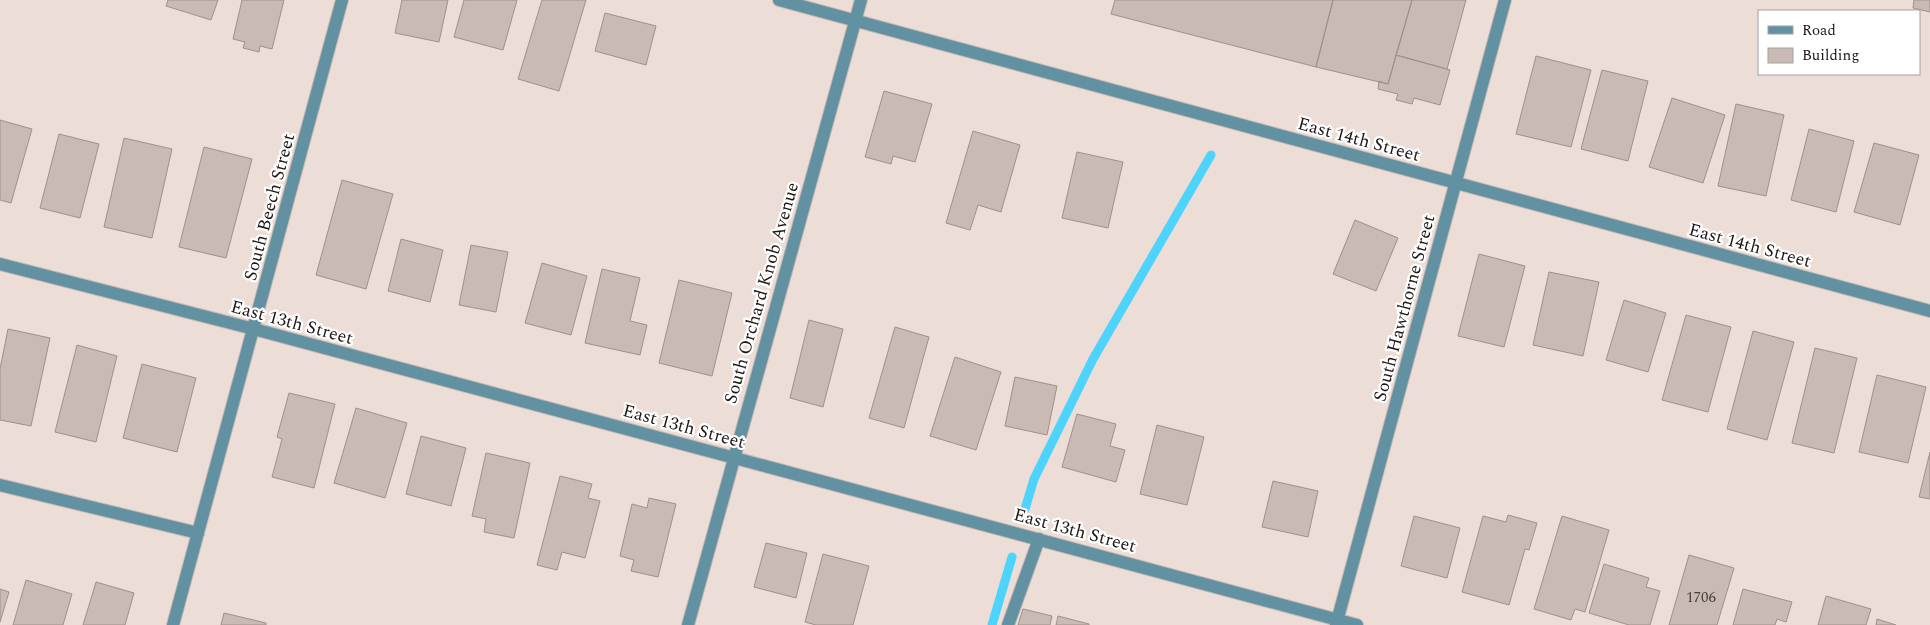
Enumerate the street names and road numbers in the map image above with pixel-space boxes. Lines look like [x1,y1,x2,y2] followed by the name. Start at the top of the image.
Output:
[1295,110,1423,169] street label: East 14th Street
[237,131,302,284] street label: South Beech Street
[717,179,806,407] street label: South Orchard Knob Avenue
[1367,212,1442,405] street label: South Hawthorne Street
[1686,216,1814,275] street label: East 14th Street
[228,293,356,352] street label: East 13th Street
[620,397,748,456] street label: East 13th Street
[1011,501,1139,560] street label: East 13th Street

